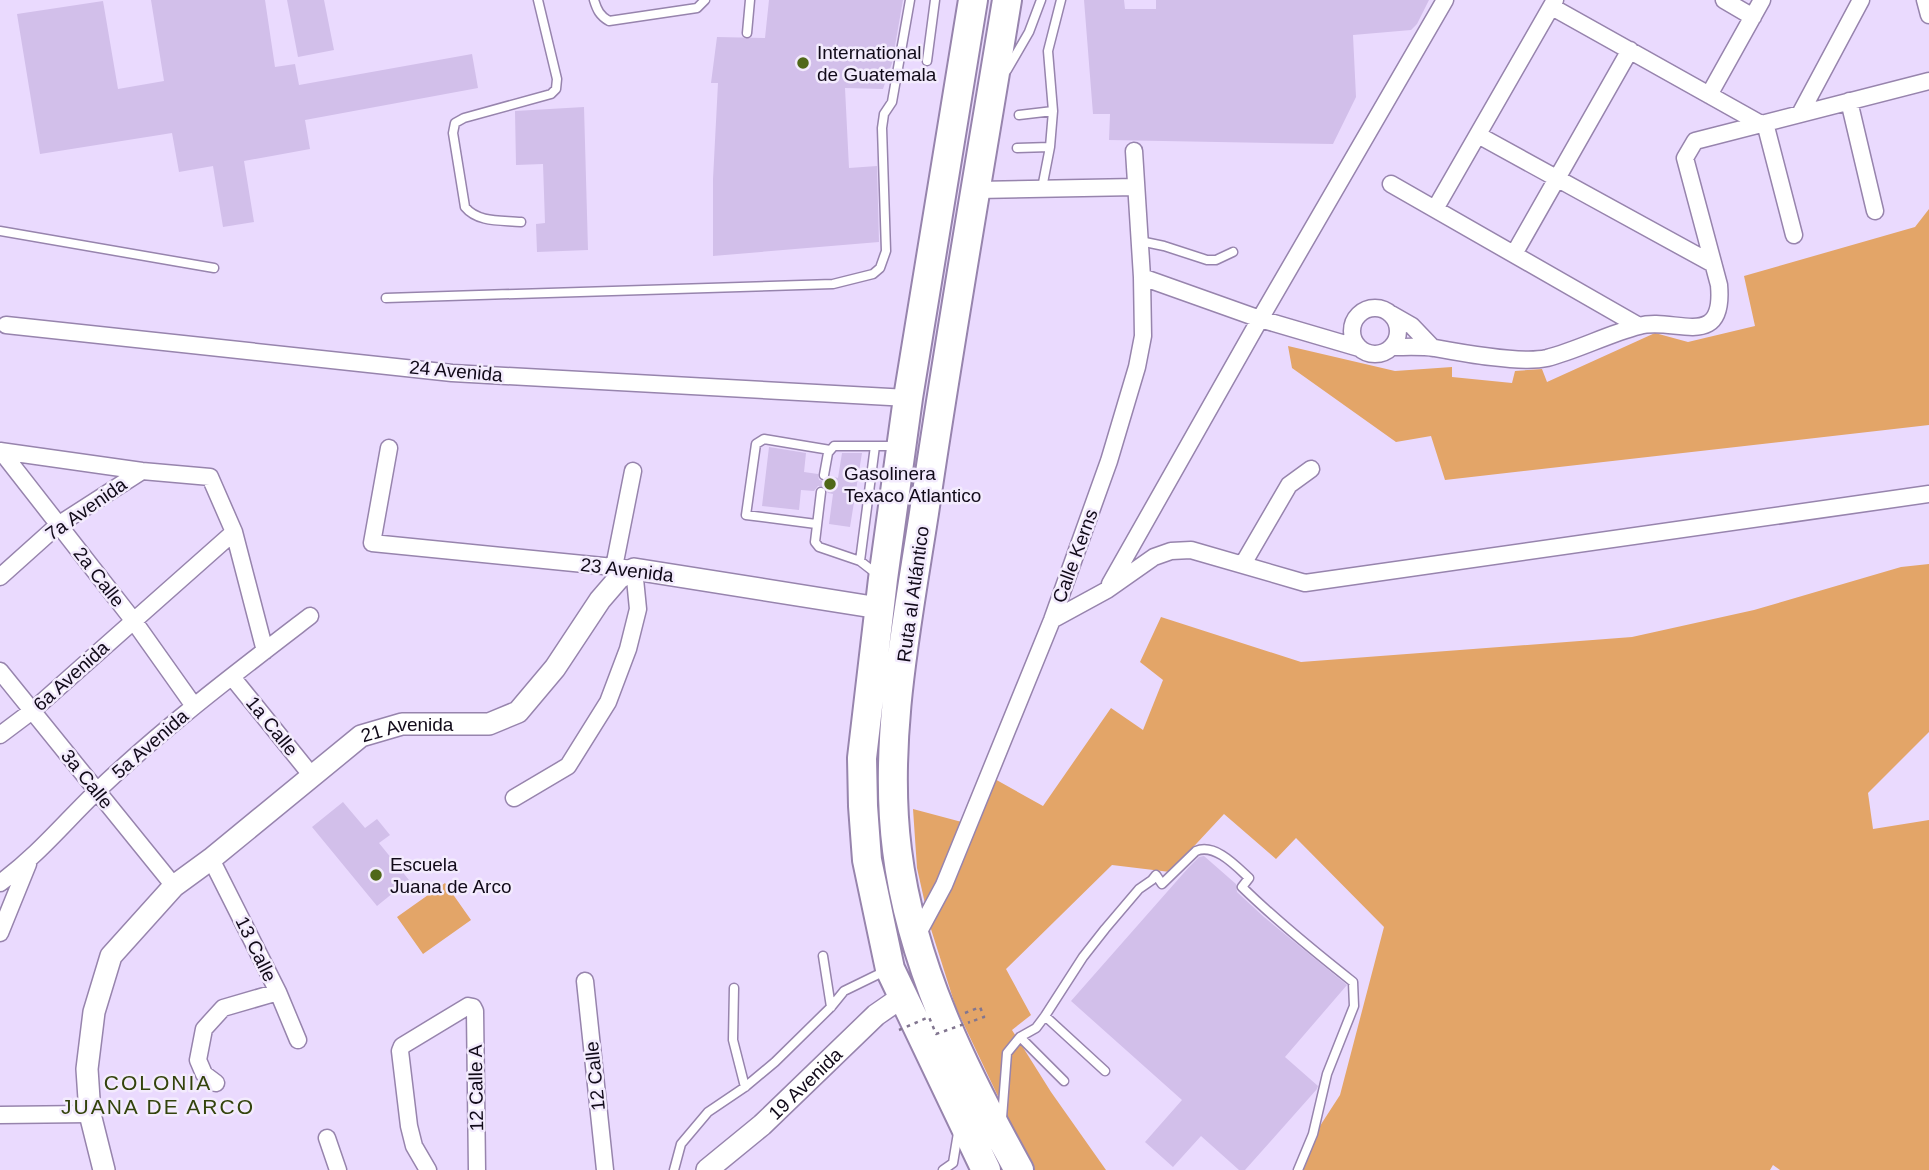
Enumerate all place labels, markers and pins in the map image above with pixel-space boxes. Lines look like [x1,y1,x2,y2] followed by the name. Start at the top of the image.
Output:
[817,42,937,85] place label: International de Guatemala
[795,55,811,71] marker: International de Guatemala
[844,463,981,506] place label: Gasolinera Texaco Atlantico
[822,476,838,492] marker: Gasolinera Texaco Atlantico
[390,854,511,897] place label: Escuela Juana de Arco
[368,867,384,883] marker: Escuela Juana de Arco

